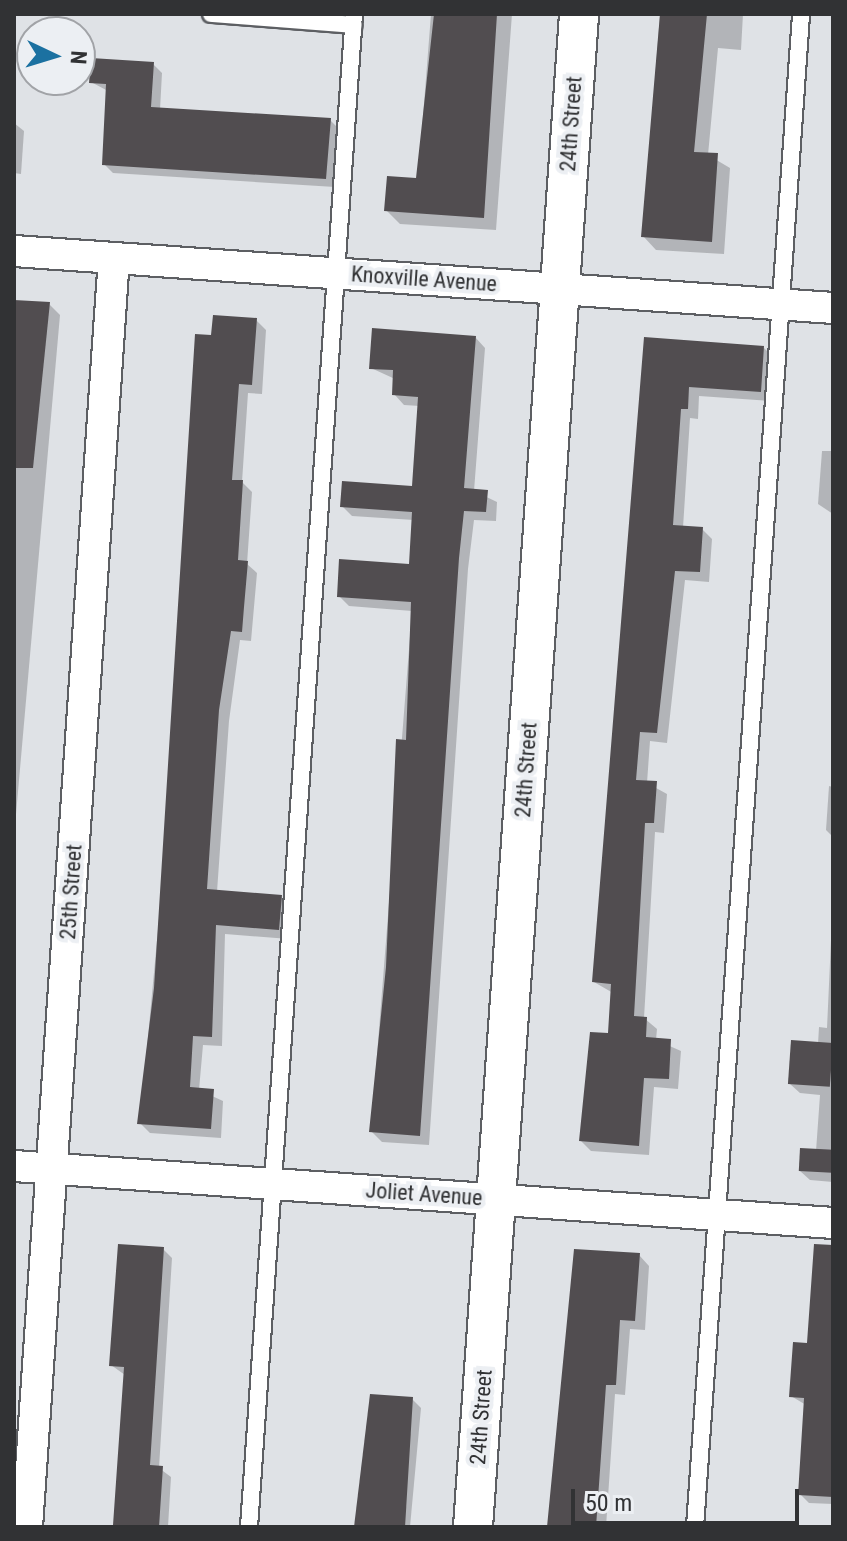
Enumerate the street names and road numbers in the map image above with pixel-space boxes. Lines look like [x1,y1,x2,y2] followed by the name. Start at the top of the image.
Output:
[555,75,587,173] street label: 24th Street
[350,261,498,297] street label: Knoxville Avenue
[510,721,542,819] street label: 24th Street
[55,843,87,941] street label: 25th Street
[365,1177,483,1211] street label: Joliet Avenue
[465,1368,497,1466] street label: 24th Street

